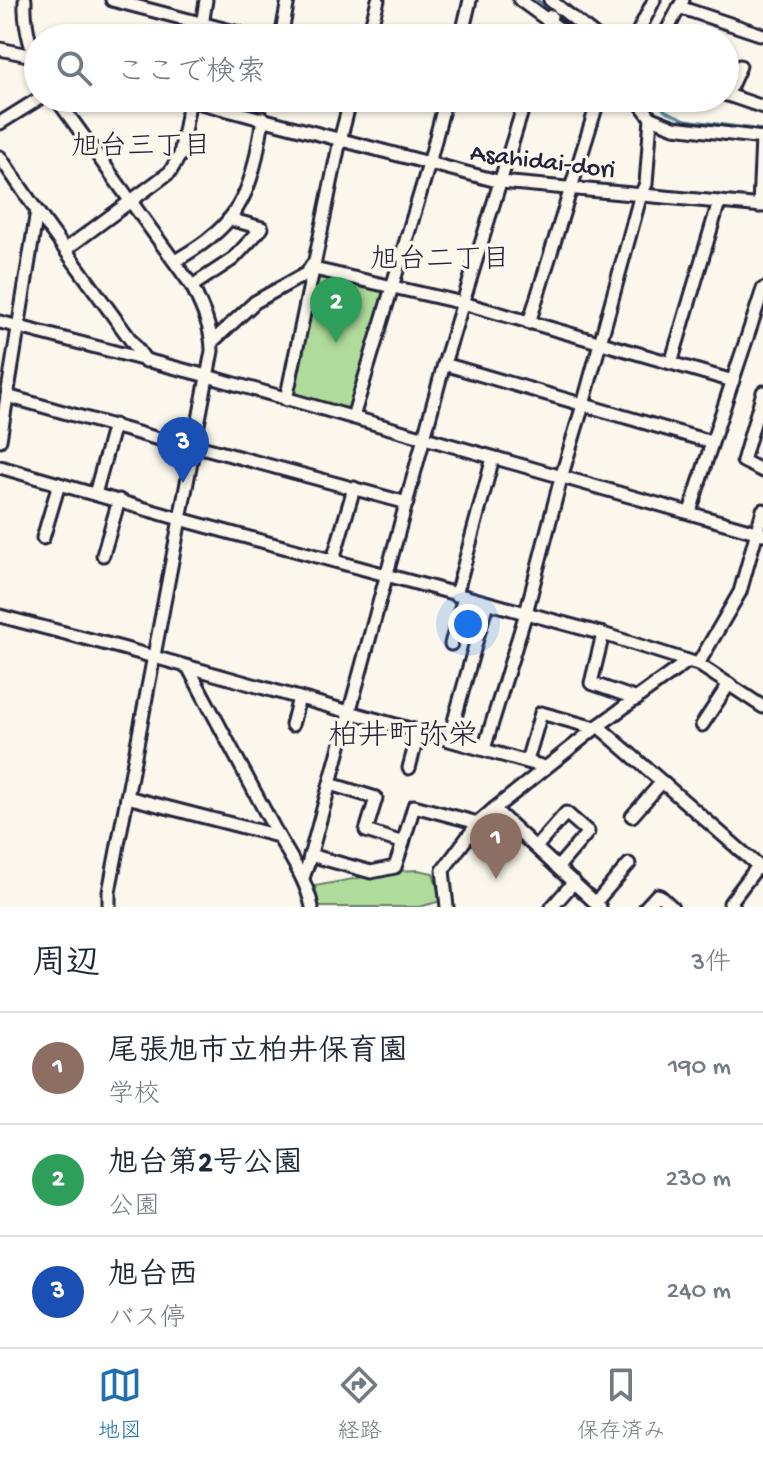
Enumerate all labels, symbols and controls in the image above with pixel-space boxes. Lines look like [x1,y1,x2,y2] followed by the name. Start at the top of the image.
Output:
[24,24,739,112] search box
[52,46,96,90] icon: search
[116,57,266,92] text: ここで検索
[71,131,211,165] district label: 旭台三丁目
[468,139,617,188] street label: Asahidai-dori
[370,244,510,278] district label: 旭台二丁目
[310,277,362,343] pin: 2
[157,417,209,483] pin: 3
[448,604,488,644] your location
[328,719,478,756] district label: 柏井町弥栄
[470,813,522,879] pin: 1
[32,946,100,986] text: 周辺
[692,949,731,980] text: 3件
[108,1036,408,1071] text: 尾張旭市立柏井保育園
[53,1053,63,1084] text: 1
[668,1053,731,1084] text: 190 m
[108,1081,160,1112] text: 学校
[108,1148,303,1183] text: 旭台第2号公園
[52,1165,64,1196] text: 2
[665,1165,731,1196] text: 230 m
[108,1193,160,1224] text: 公園
[108,1260,198,1295] text: 旭台西
[51,1277,65,1308] text: 3
[667,1277,731,1308] text: 240 m
[108,1305,186,1336] text: バス停
[98,1363,142,1446] tab: 地図
[337,1363,381,1446] tab: 経路
[577,1363,665,1446] tab: 保存済み

